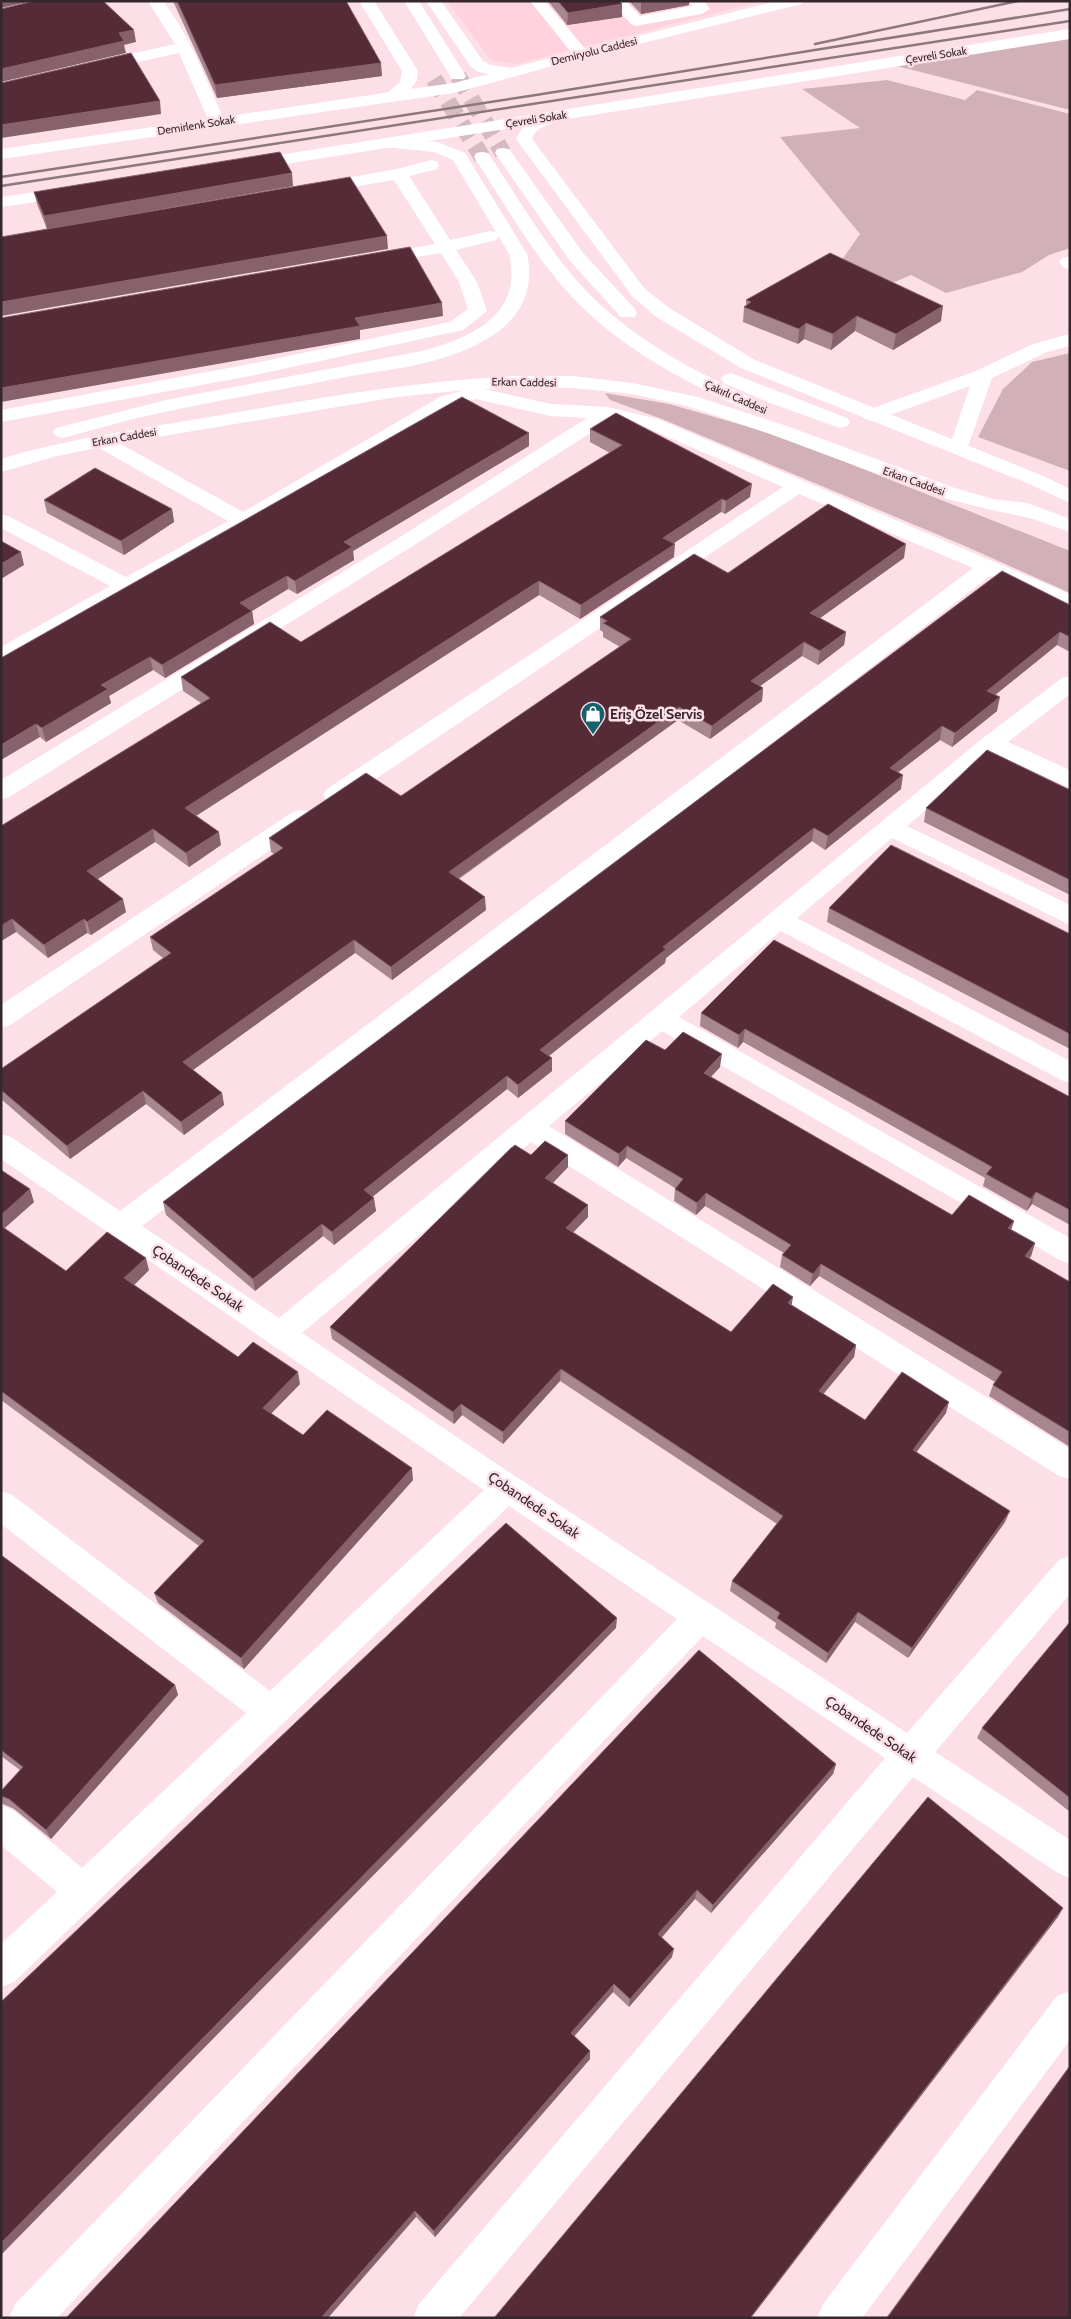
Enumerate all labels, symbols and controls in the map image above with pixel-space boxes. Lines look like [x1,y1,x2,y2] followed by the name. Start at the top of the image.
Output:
[550,34,638,68] street label: Demiryolu Caddesi
[905,43,968,67] street label: Çevreli Sokak
[505,107,568,131] street label: Çevreli Sokak
[156,112,236,138] street label: Demirlenk Sokak
[491,374,557,390] street label: Erkan Caddesi
[703,377,769,417] street label: Çakırlı Caddesi
[91,424,157,450] street label: Erkan Caddesi
[881,463,947,499] street label: Erkan Caddesi
[580,701,606,735] shop icon: Eriş Özel Servis
[610,705,702,723] place label: Eriş Özel Servis
[149,1241,248,1316] street label: Çobandede Sokak
[485,1468,584,1543] street label: Çobandede Sokak
[822,1692,921,1767] street label: Çobandede Sokak

